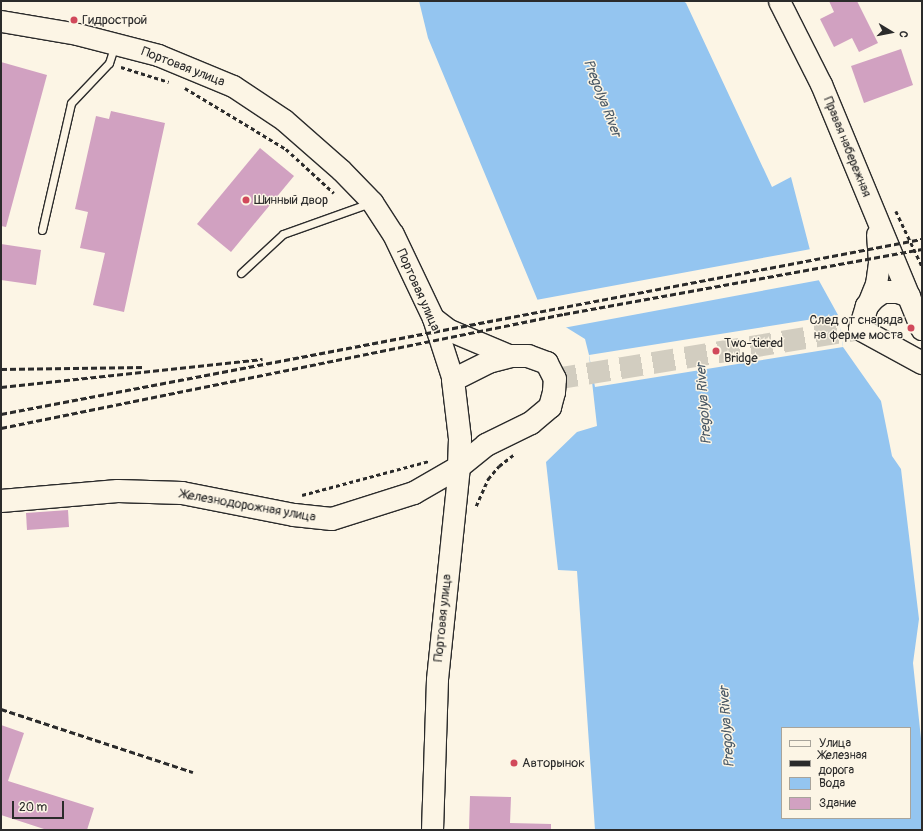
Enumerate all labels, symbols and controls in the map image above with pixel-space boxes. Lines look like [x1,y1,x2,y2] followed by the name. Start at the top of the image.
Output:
[82,12,147,28] place label: Гидрострой
[871,12,911,52] north arrow
[69,15,79,25] marker: Гидрострой
[896,30,910,39] text: С
[139,44,227,90] street label: Портовая улица
[580,57,624,139] water label: Pregolya River
[820,95,874,199] street label: Правая набережная
[254,192,328,208] place label: Шинный двор
[241,195,251,205] marker: Шинный двор
[393,247,443,333] street label: Портовая улица
[810,313,903,344] place label: След от снаряда на ферме моста
[906,323,916,333] marker: След от снаряда на ферме моста
[724,336,783,367] place label: Two-tiered Bridge
[711,346,721,356] marker: Two-tiered Bridge
[693,363,715,445] water label: Pregolya River
[179,486,317,526] street label: Железнодорожная улица
[431,573,455,663] street label: Портовая улица
[716,686,738,768] water label: Pregolya River
[781,727,911,819] legend
[819,736,851,751] text: Улица
[819,748,867,778] text: Железная дорога
[522,755,585,771] place label: Авторынок
[509,758,519,768] marker: Авторынок
[819,776,845,791] text: Вода
[14,793,66,819] scale bar
[819,796,856,811] text: Здание
[19,800,47,815] text: 20 m

